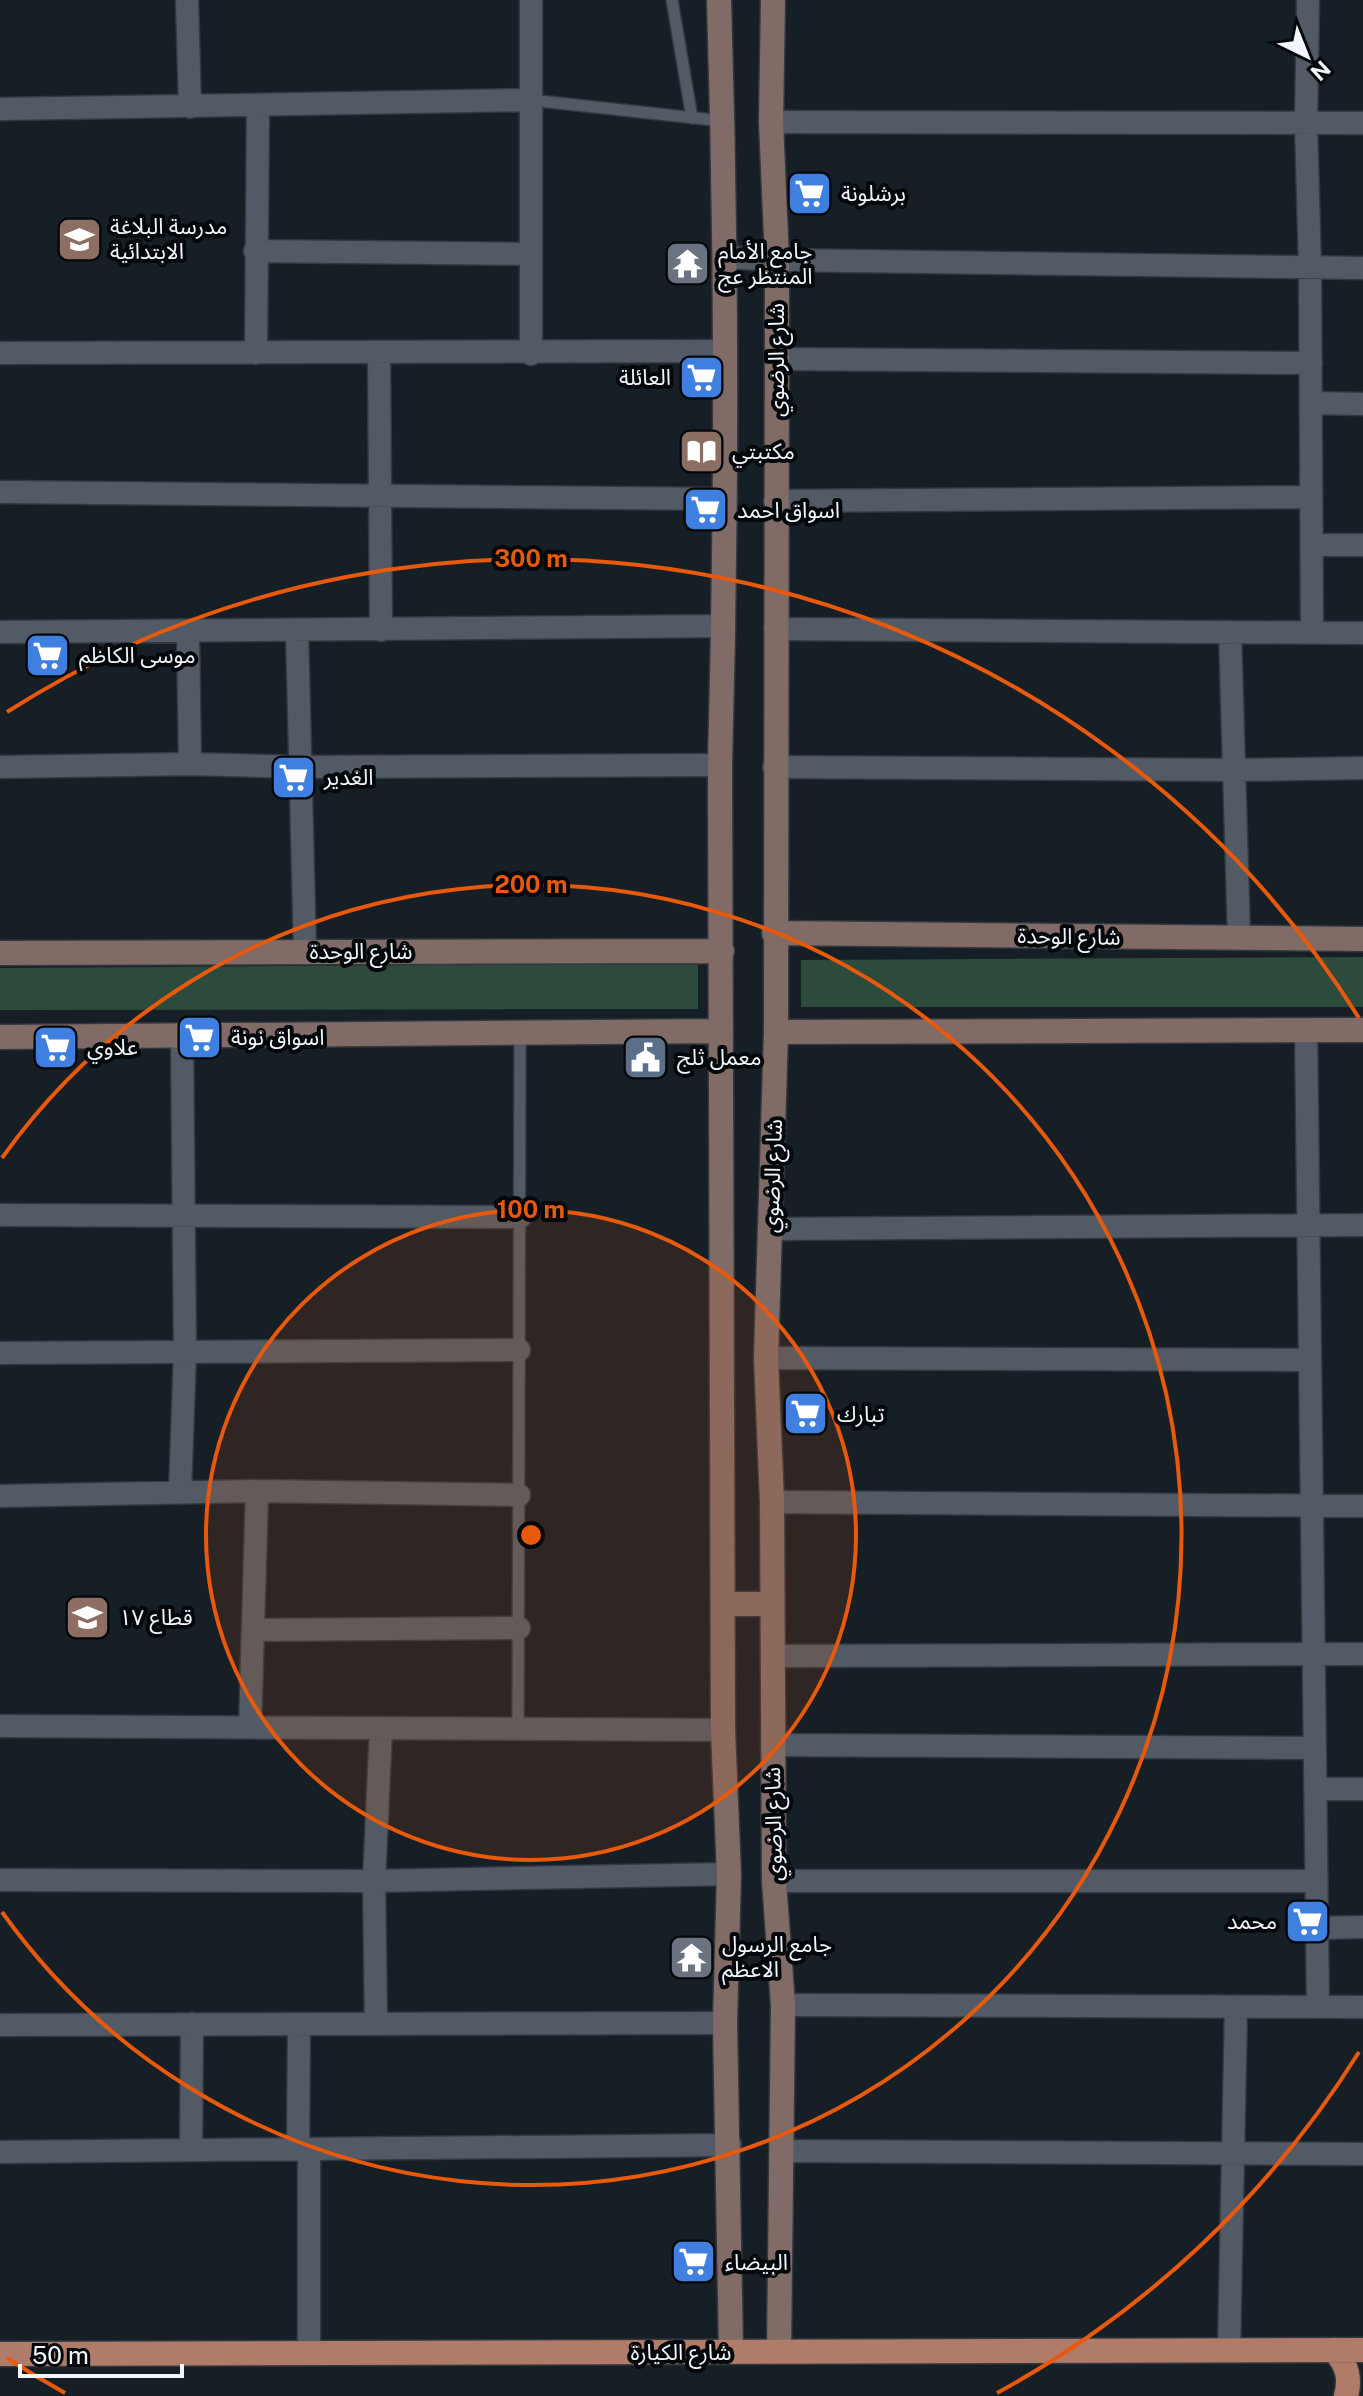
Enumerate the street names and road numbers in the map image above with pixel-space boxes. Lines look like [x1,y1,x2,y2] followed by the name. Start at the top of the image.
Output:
[763,303,793,417] street label: شارع الرضوي
[1017,922,1121,954] street label: شارع الوحدة
[309,938,413,968] street label: شارع الوحدة
[757,1118,791,1234] street label: شارع الرضوي
[759,1767,791,1881] street label: شارع الرضوي
[630,2339,732,2369] street label: شارع الكيارة

